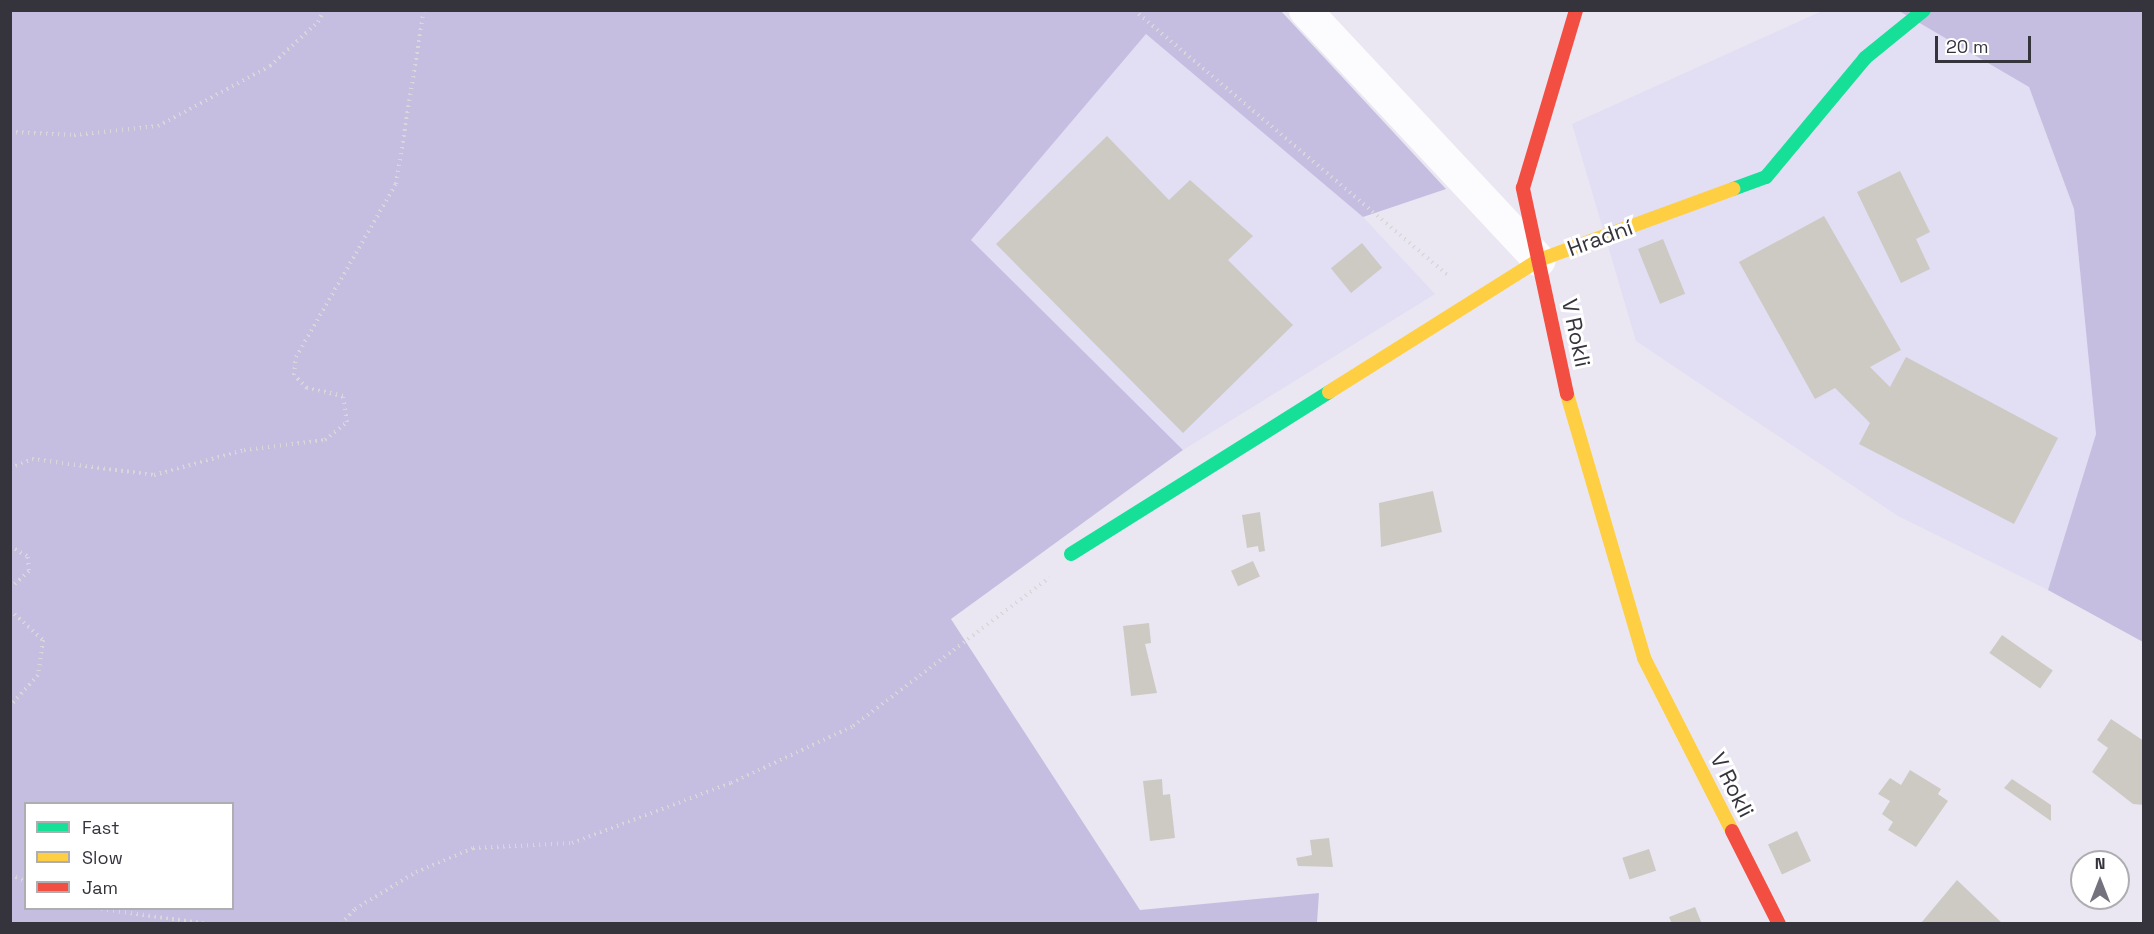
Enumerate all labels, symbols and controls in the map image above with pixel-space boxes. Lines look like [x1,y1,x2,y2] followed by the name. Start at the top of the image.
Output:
[1938,24,2034,62] scale bar
[1946,35,1989,58] text: 20 m
[1564,214,1636,262] street label: Hradní
[1556,296,1596,370] street label: V Rokli
[1704,748,1760,822] street label: V Rokli
[24,802,234,910] legend
[82,816,119,839] text: Fast
[82,846,123,869] text: Slow
[2070,850,2130,910] north arrow
[2095,853,2105,874] text: N
[82,876,118,899] text: Jam

